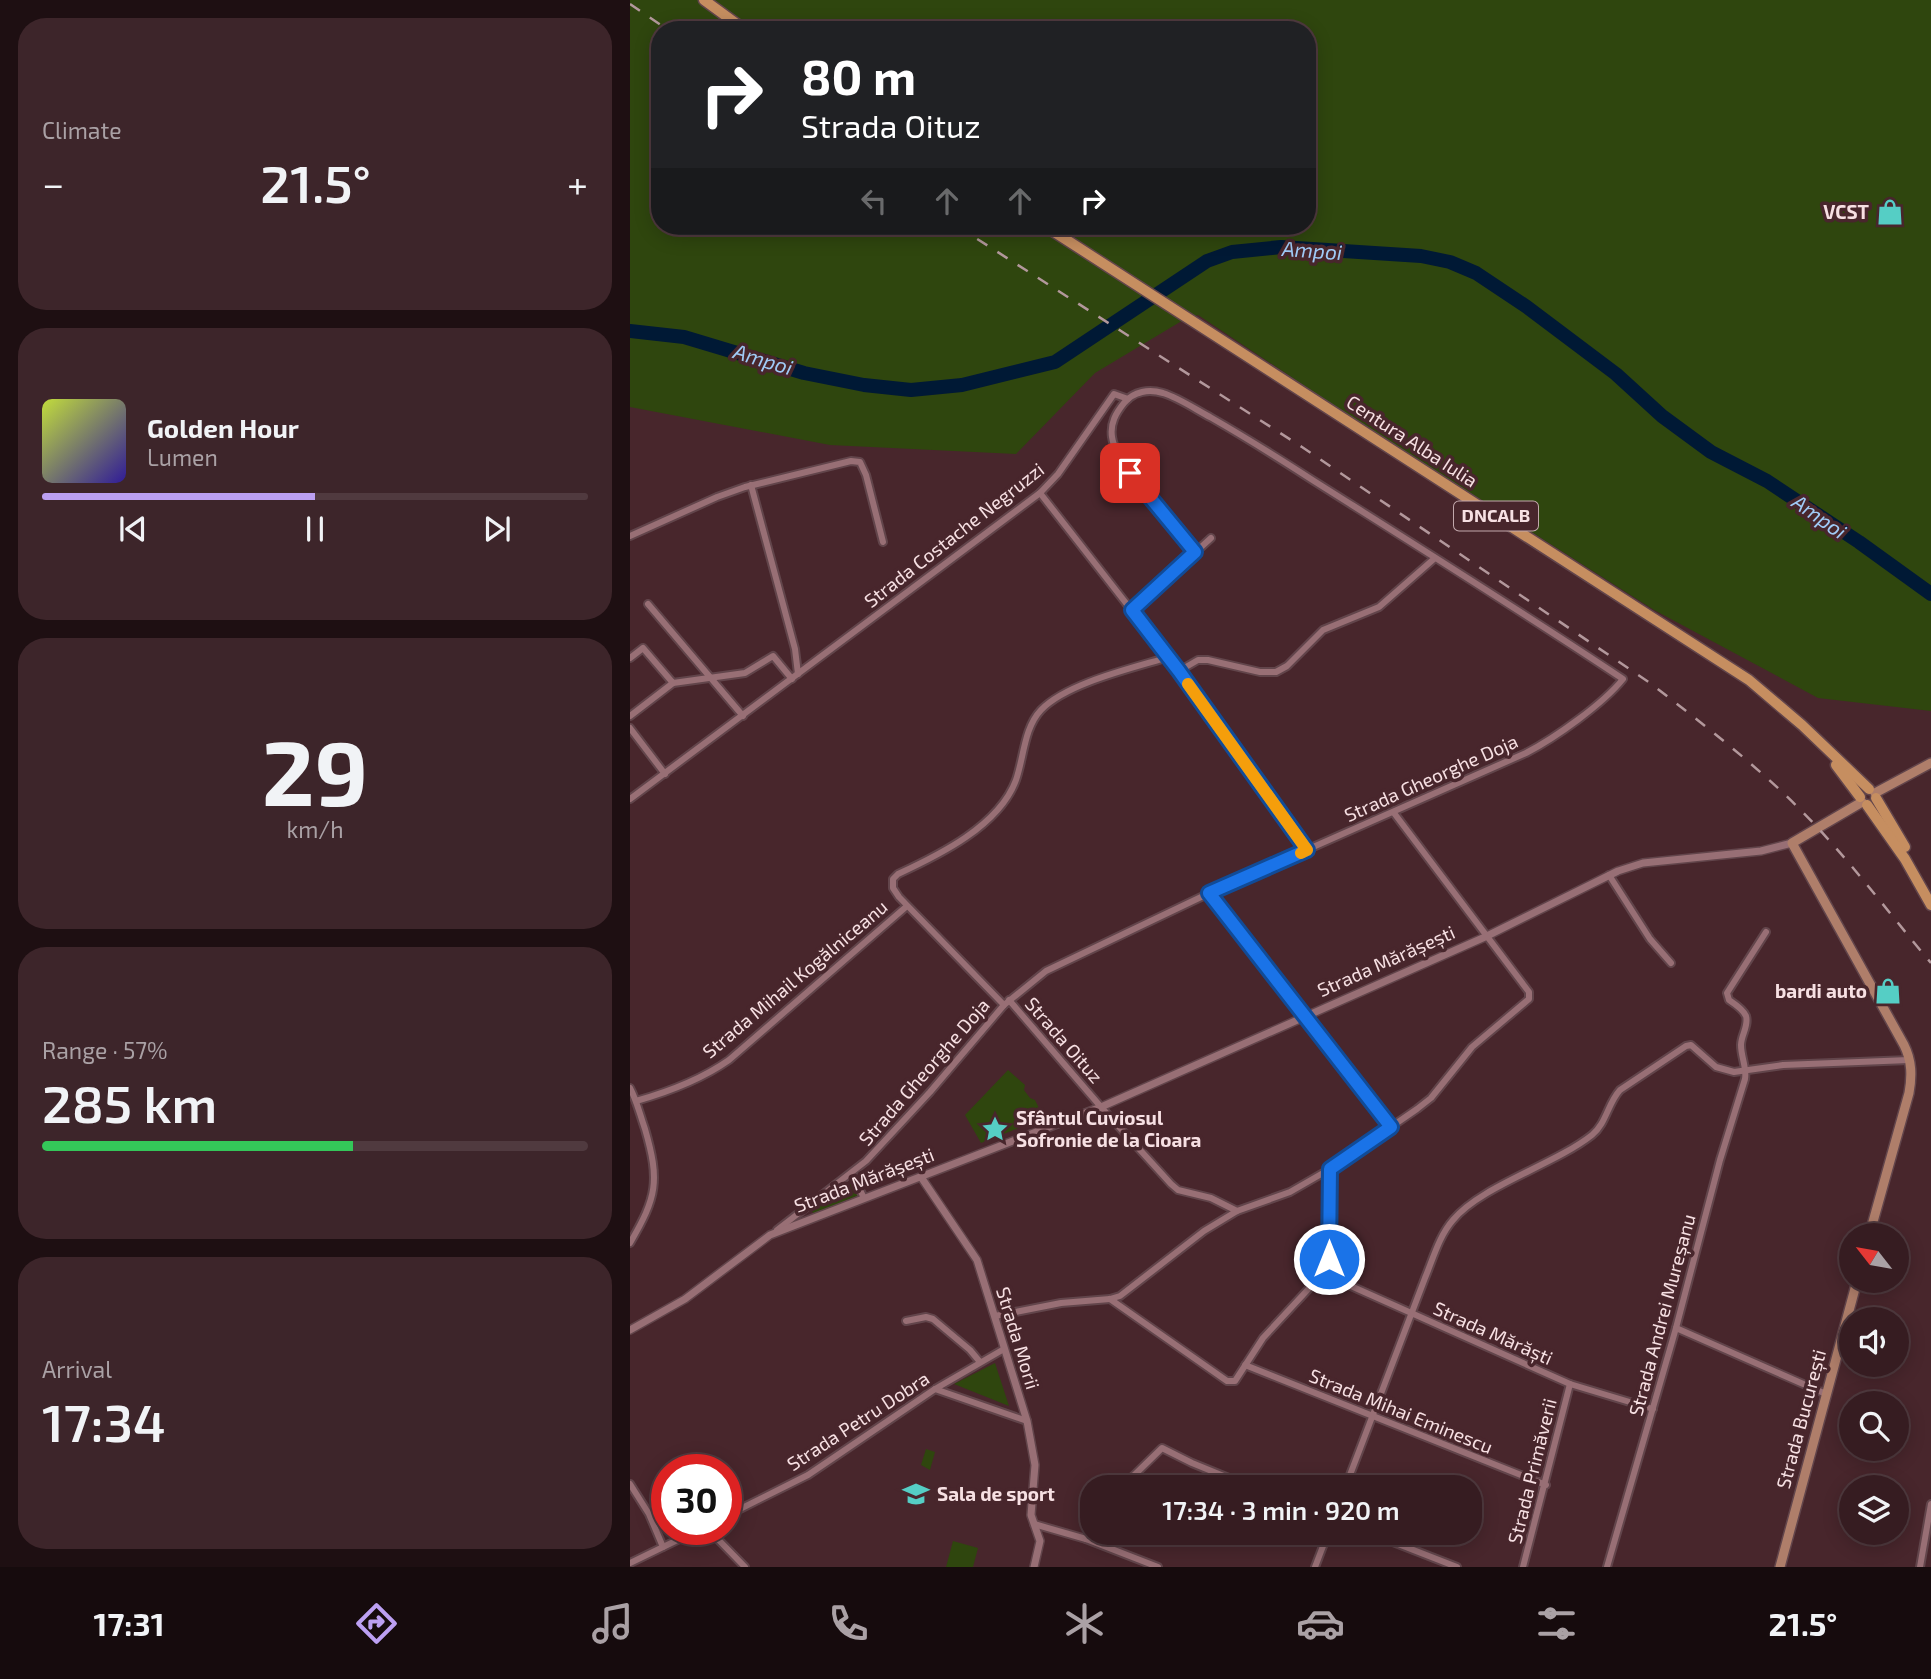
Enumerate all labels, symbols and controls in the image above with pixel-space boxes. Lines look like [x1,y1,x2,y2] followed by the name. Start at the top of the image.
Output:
[801,46,916,105] text: 80 m
[686,49,777,140] icon: right
[801,106,980,144] text: Strada Oituz
[42,116,122,144] text: Climate
[260,151,371,213] text: 21.5°
[42,160,64,206] text: −
[567,160,588,206] text: +
[855,182,893,220] icon: left
[928,182,966,220] icon: ahead
[1001,182,1039,220] icon: ahead
[1074,182,1112,220] icon: right
[1875,197,1905,227] shop icon: VCST
[1823,200,1870,223] place label: VCST
[1280,235,1343,264] water label: Ampoi
[730,337,796,379] water label: Ampoi
[1342,390,1482,491] street label: Centura Alba Iulia
[147,412,299,443] text: Golden Hour
[147,443,218,471] text: Lumen
[1100,443,1160,503] pin
[1111,454,1149,492] icon: arrive
[859,457,1048,612] street label: Strada Costache Negruzzi
[1787,488,1852,543] water label: Ampoi
[1454,502,1538,530] road number: DNCALB
[114,510,152,548] icon: previous
[296,510,334,548] icon: pause
[478,510,516,548] icon: next
[262,715,368,824] text: 29
[1340,729,1521,826] street label: Strada Gheorghe Doja
[286,815,344,843] text: km/h
[698,895,892,1063] street label: Strada Mihail Kogălniceanu
[1314,920,1459,1003] street label: Strada Mărășești
[1873,976,1903,1006] shop icon: bardi auto
[1775,979,1867,1002] place label: bardi auto
[1021,992,1108,1087] street label: Strada Oituz
[853,993,994,1150] street label: Strada Gheorghe Doja
[42,1036,168,1064] text: Range · 57%
[42,1071,217,1133] text: 285 km
[1016,1106,1201,1151] place label: Sfântul Cuviosul Sofronie de la Cioara
[980,1114,1010,1144] place icon: Sfântul Cuviosul Sofronie de la Cioara
[791,1142,938,1219] street label: Strada Mărășești
[1623,1211,1702,1419] street label: Strada Andrei Mureșanu
[1292,1222,1366,1296] position arrow
[1839,1223,1909,1293] north arrow
[1839,1223,1909,1545] map controls
[992,1284,1045,1392] street label: Strada Morii
[1429,1296,1556,1371] street label: Strada Mărăști
[1839,1307,1909,1377] button: sound
[1771,1347,1832,1492] street label: Strada București
[42,1355,112,1383] text: Arrival
[1306,1363,1496,1458] street label: Strada Mihai Eminescu
[782,1366,933,1475] street label: Strada Petru Dobra
[42,1390,166,1452] text: 17:34
[1839,1391,1909,1461] button: search
[1502,1396,1561,1546] street label: Strada Primăverii
[651,1454,742,1545] speed limit sign: 30
[1839,1475,1909,1545] button: layers
[901,1479,931,1509] school or university icon: Sala de sport
[937,1482,1055,1505] place label: Sala de sport
[1162,1494,1400,1525] text: 17:34 · 3 min · 920 m
[352,1599,401,1648] icon: directions
[588,1599,637,1648] icon: music
[824,1599,873,1648] icon: phone
[1060,1599,1109,1648] icon: climate
[1296,1599,1345,1648] icon: car
[1532,1599,1581,1648] icon: filters
[94,1604,164,1642] text: 17:31
[1768,1604,1837,1642] text: 21.5°

